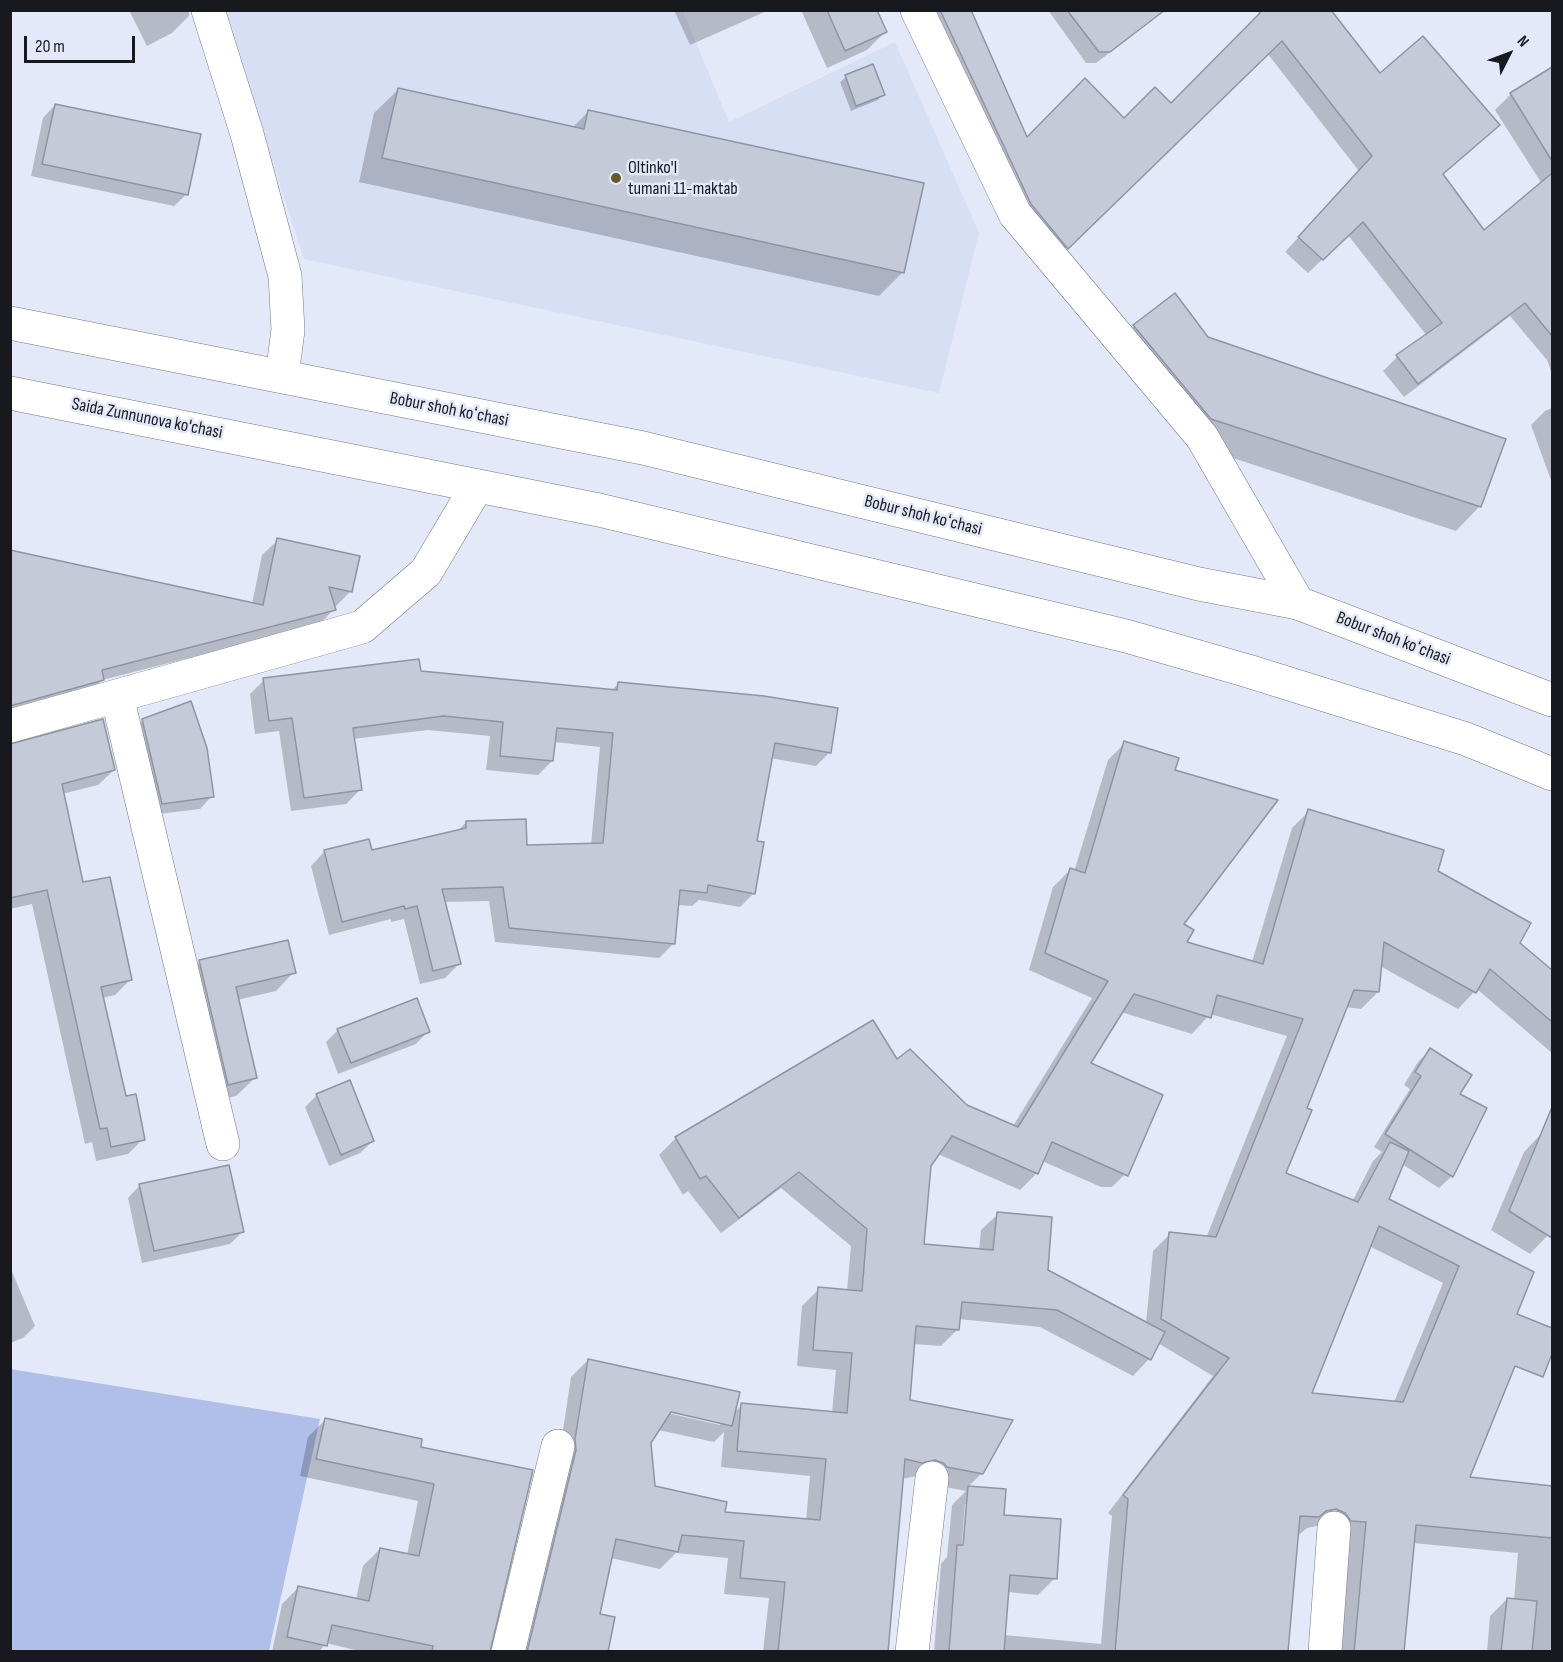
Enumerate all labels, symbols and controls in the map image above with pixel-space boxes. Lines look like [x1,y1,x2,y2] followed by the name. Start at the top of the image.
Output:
[27,24,138,62] scale bar
[1479,24,1539,84] north arrow
[1513,32,1533,51] text: N
[35,36,65,57] text: 20 m
[628,157,738,200] place label: Oltinko'l tumani 11-maktab
[609,171,623,185] marker: Oltinko'l tumani 11-maktab
[388,388,510,432] street label: Bobur shoh koʻchasi
[70,394,224,444] street label: Saida Zunnunova ko'chasi
[862,491,984,541] street label: Bobur shoh koʻchasi
[1333,607,1453,671] street label: Bobur shoh koʻchasi

